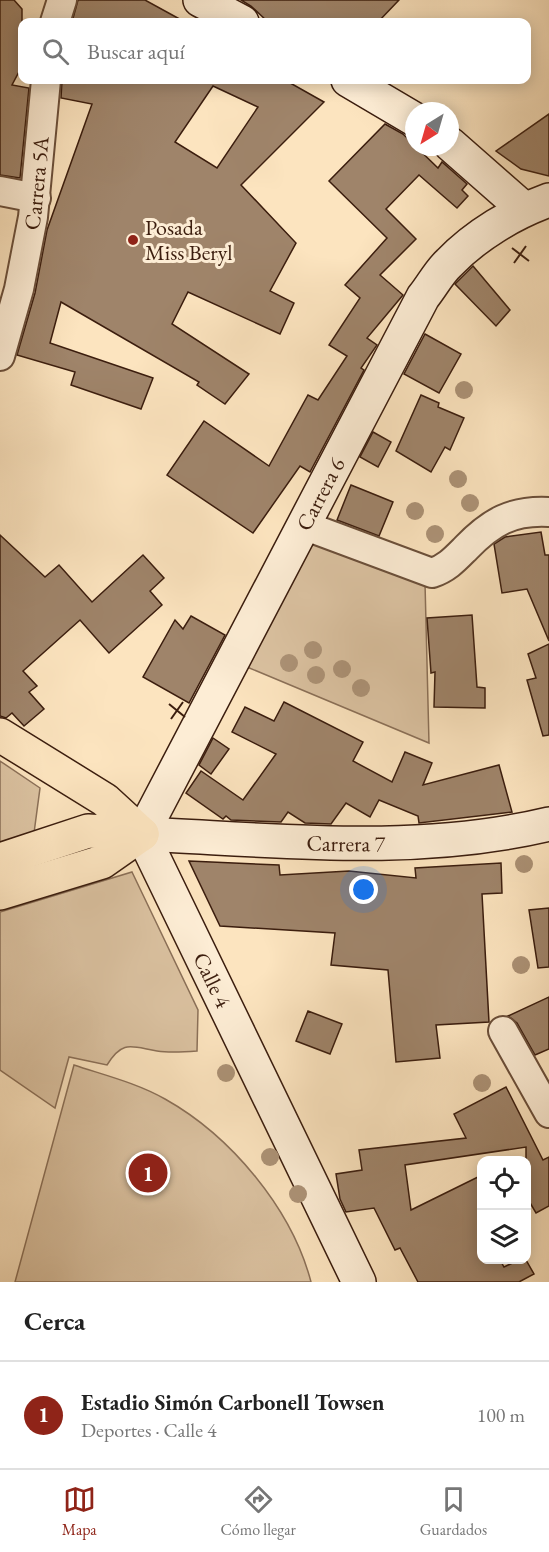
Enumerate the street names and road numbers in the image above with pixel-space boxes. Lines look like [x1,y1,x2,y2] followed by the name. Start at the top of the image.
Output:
[16,134,55,233] street label: Carrera 5A
[289,452,351,535] street label: Carrera 6
[306,828,386,858] street label: Carrera 7
[187,947,239,1013] street label: Calle 4

